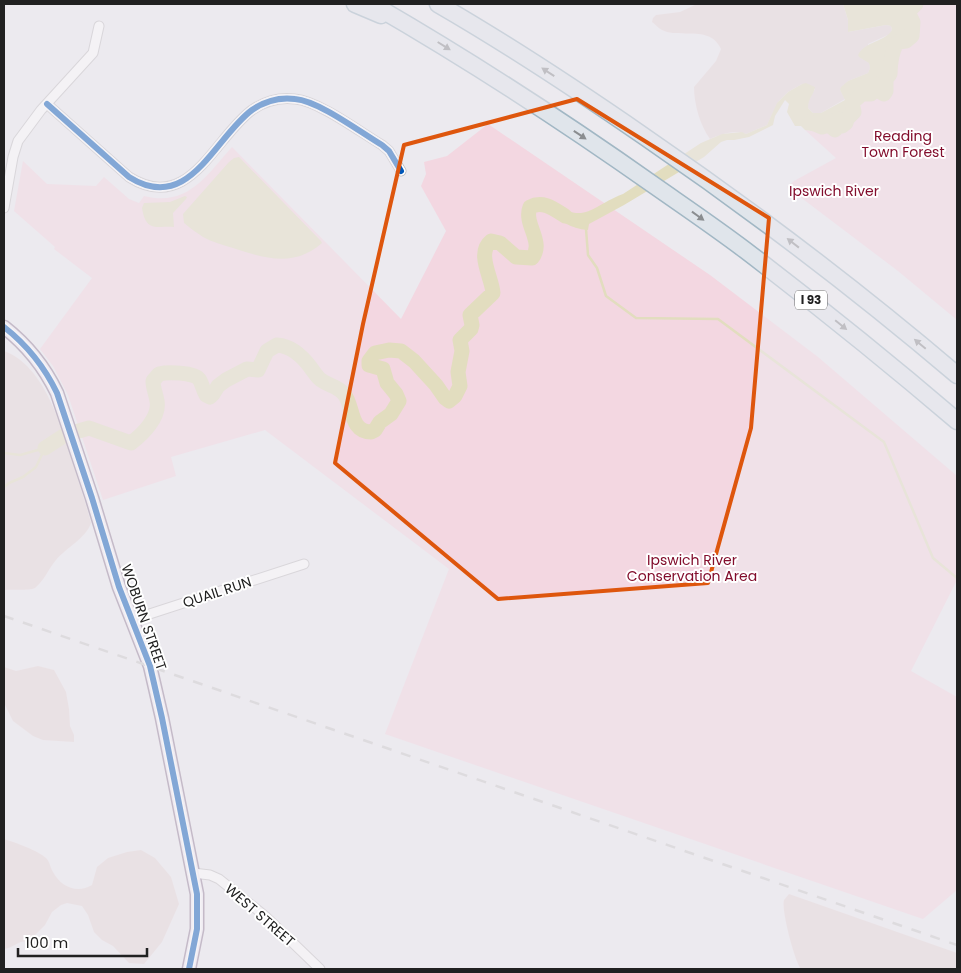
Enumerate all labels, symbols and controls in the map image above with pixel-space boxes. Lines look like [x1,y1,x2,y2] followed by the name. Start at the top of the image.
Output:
[437,42,450,51] one-way arrow
[541,67,554,77] one-way arrow
[861,126,945,162] park label: Reading Town Forest
[574,130,587,139] one-way arrow
[789,181,879,201] park label: Ipswich River
[691,211,705,221] one-way arrow
[786,238,799,248] one-way arrow
[795,290,827,310] road number: I 93
[834,319,847,330] one-way arrow
[914,338,927,349] one-way arrow
[627,550,757,586] park label: Ipswich River Conservation Area
[116,561,172,673] street label: WOBURN STREET
[180,572,254,612] street label: QUAIL RUN
[221,879,300,951] street label: WEST STREET
[18,926,146,958] scale bar
[25,932,68,953] text: 100 m

